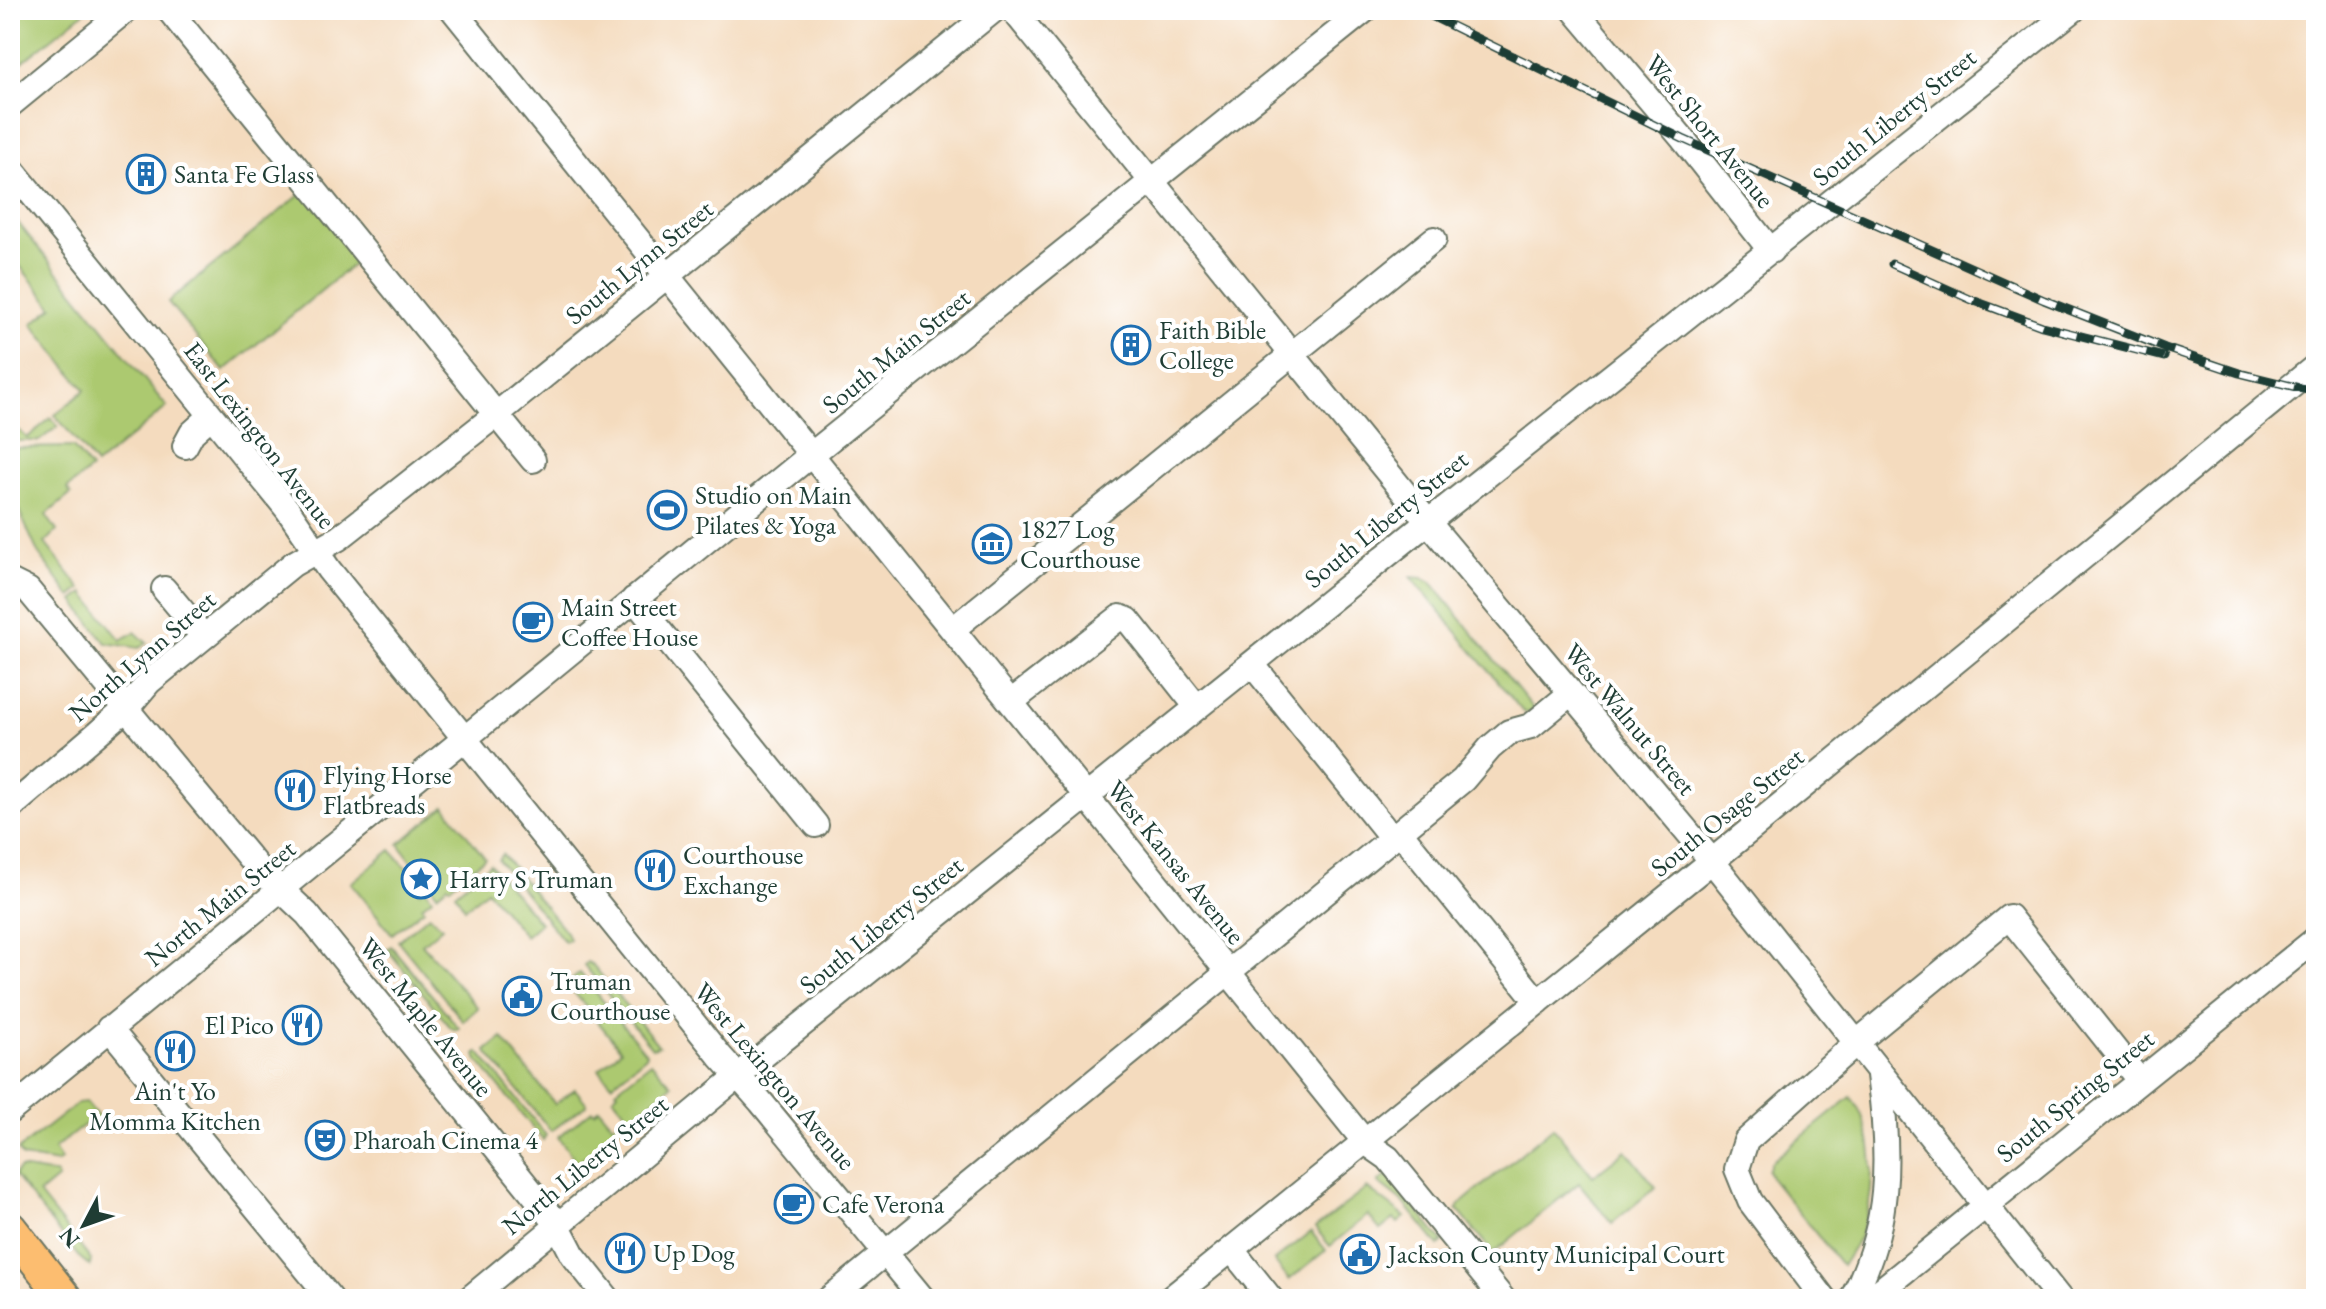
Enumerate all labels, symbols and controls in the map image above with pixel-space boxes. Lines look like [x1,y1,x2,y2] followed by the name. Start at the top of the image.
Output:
[1805,41,1983,193] street label: South Liberty Street
[1638,47,1782,215] street label: West Short Avenue
[125,153,167,195] building icon: Santa Fe Glass
[174,157,314,191] place label: Santa Fe Glass
[558,192,720,332] street label: South Lynn Street
[815,281,977,421] street label: South Main Street
[1159,313,1266,377] place label: Faith Bible College
[1110,324,1152,366] building icon: Faith Bible College
[176,335,344,535] street label: East Lexington Avenue
[1297,443,1475,595] street label: South Liberty Street
[695,478,852,542] place label: Studio on Main Pilates & Yoga
[646,489,688,531] sports icon: Studio on Main Pilates & Yoga
[1020,512,1140,576] place label: 1827 Log Courthouse
[971,523,1013,565] museum icon: 1827 Log Courthouse
[61,583,223,729] street label: North Lynn Street
[561,590,698,654] place label: Main Street Coffee House
[512,601,554,643] cafe icon: Main Street Coffee House
[1556,636,1704,802] street label: West Walnut Street
[1643,740,1811,884] street label: South Osage Street
[323,758,452,822] place label: Flying Horse Flatbreads
[274,769,316,811] restaurant icon: Flying Horse Flatbreads
[1099,773,1253,951] street label: West Kansas Avenue
[138,832,302,974] street label: North Main Street
[683,838,803,902] place label: Courthouse Exchange
[634,849,676,891] restaurant icon: Courthouse Exchange
[792,849,970,1001] street label: South Liberty Street
[400,858,442,900] place icon: Harry S Truman
[449,862,613,896] place label: Harry S Truman
[351,930,501,1104] street label: West Maple Avenue
[550,964,670,1028] place label: Truman Courthouse
[501,975,543,1017] public building icon: Truman Courthouse
[686,975,864,1177] street label: West Lexington Avenue
[281,1004,323,1046] restaurant icon: El Pico
[204,1008,274,1042] place label: El Pico
[1989,1022,2161,1170] street label: South Spring Street
[154,1030,196,1072] restaurant icon: Ain't Yo Momma Kitchen
[89,1074,261,1138] place label: Ain't Yo Momma Kitchen
[495,1087,675,1243] street label: North Liberty Street
[304,1119,346,1161] theatre icon: Pharoah Cinema 4
[353,1123,539,1157] place label: Pharoah Cinema 4
[773,1183,815,1225] cafe icon: Cafe Verona
[44,1185,124,1265] north arrow
[822,1187,945,1221] place label: Cafe Verona
[52,1221,86,1254] text: N
[604,1232,646,1274] restaurant icon: Up Dog
[1339,1233,1381,1275] public building icon: Jackson County Municipal Court
[653,1236,735,1270] place label: Up Dog
[1386,1237,1725,1271] place label: Jackson County Municipal Court

